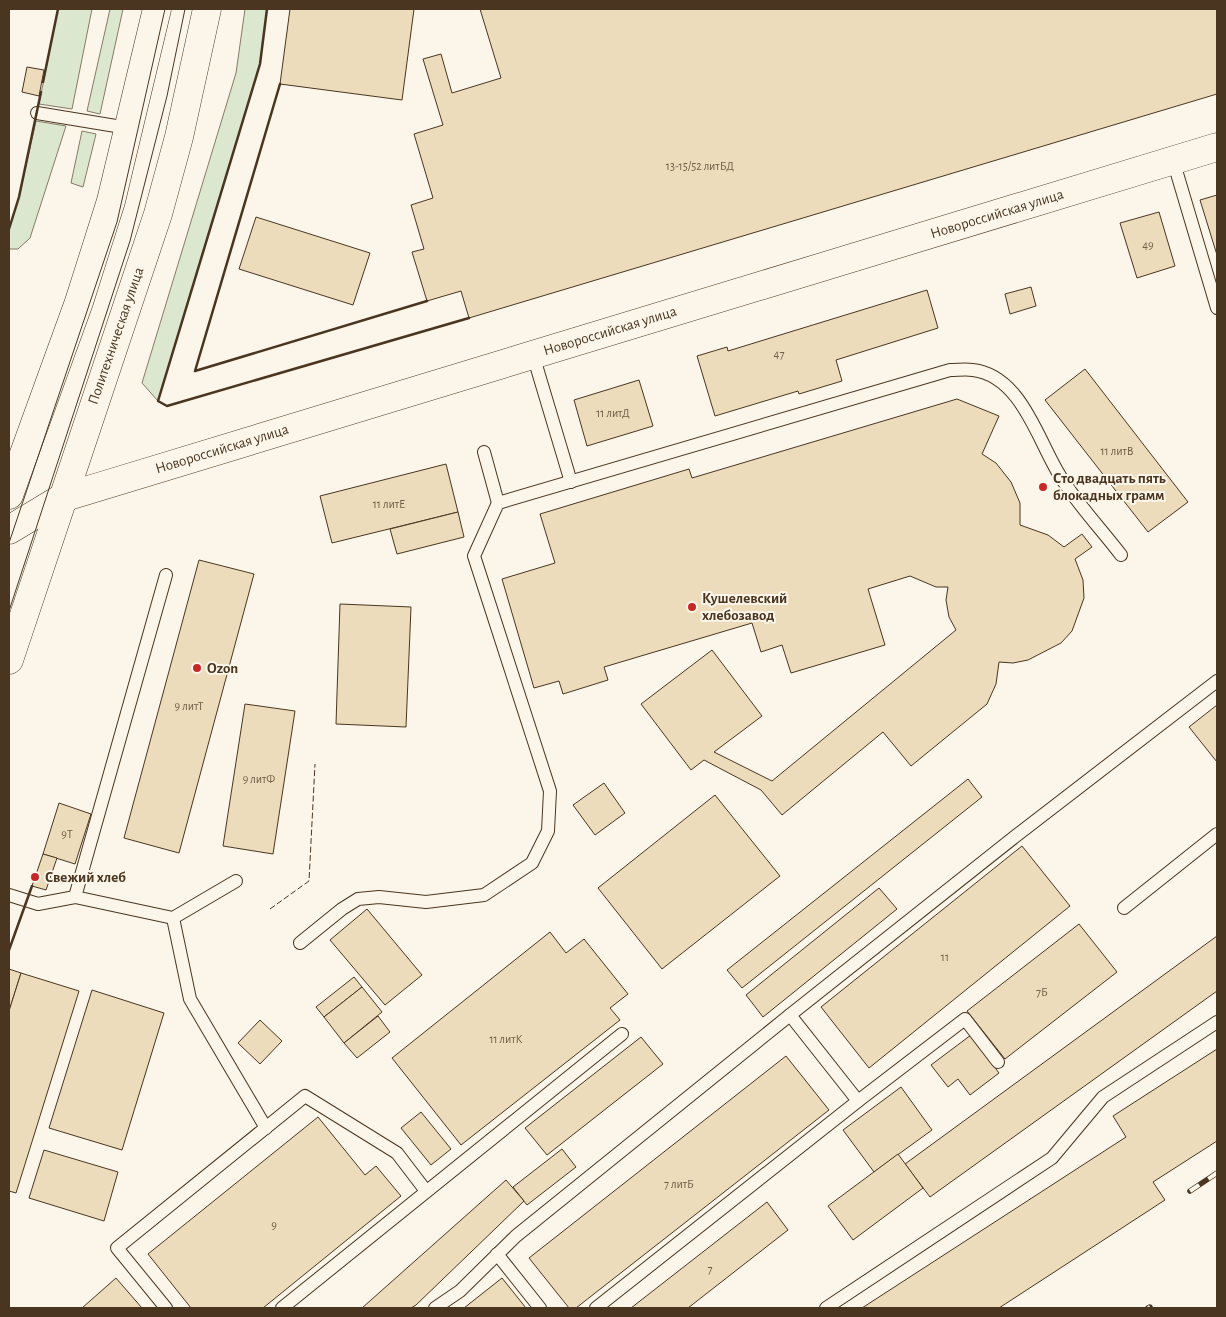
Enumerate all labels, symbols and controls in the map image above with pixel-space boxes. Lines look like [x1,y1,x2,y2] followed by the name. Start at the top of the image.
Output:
[666,160,734,172] house number: 13-15/52 литБД
[928,187,1066,241] street label: Новороссийская улица
[1142,239,1154,251] house number: 49
[85,265,147,407] street label: Политехническая улица
[541,304,679,358] street label: Новороссийская улица
[774,348,784,360] house number: 47
[596,407,630,419] house number: 11 литД
[153,422,291,476] street label: Новороссийская улица
[1100,445,1134,457] house number: 11 литВ
[1053,471,1166,503] place label: Сто двадцать пять блокадных грамм
[1037,481,1049,493] marker: Сто двадцать пять блокадных грамм
[373,498,405,510] house number: 11 литЕ
[702,591,787,623] place label: Кушелевский хлебозавод
[686,601,698,613] marker: Кушелевский хлебозавод
[207,661,238,676] place label: Ozon
[191,662,203,674] marker: Ozon
[175,700,204,712] house number: 9 литТ
[243,773,275,785] house number: 9 литФ
[61,828,73,840] house number: 9Т
[45,870,126,885] place label: Свежий хлеб
[29,871,41,883] marker: Свежий хлеб
[941,951,949,963] house number: 11
[1036,986,1048,998] house number: 7Б
[489,1033,523,1045] house number: 11 литК
[664,1178,694,1190] house number: 7 литБ
[271,1219,277,1231] house number: 9
[707,1263,713,1275] house number: 7

